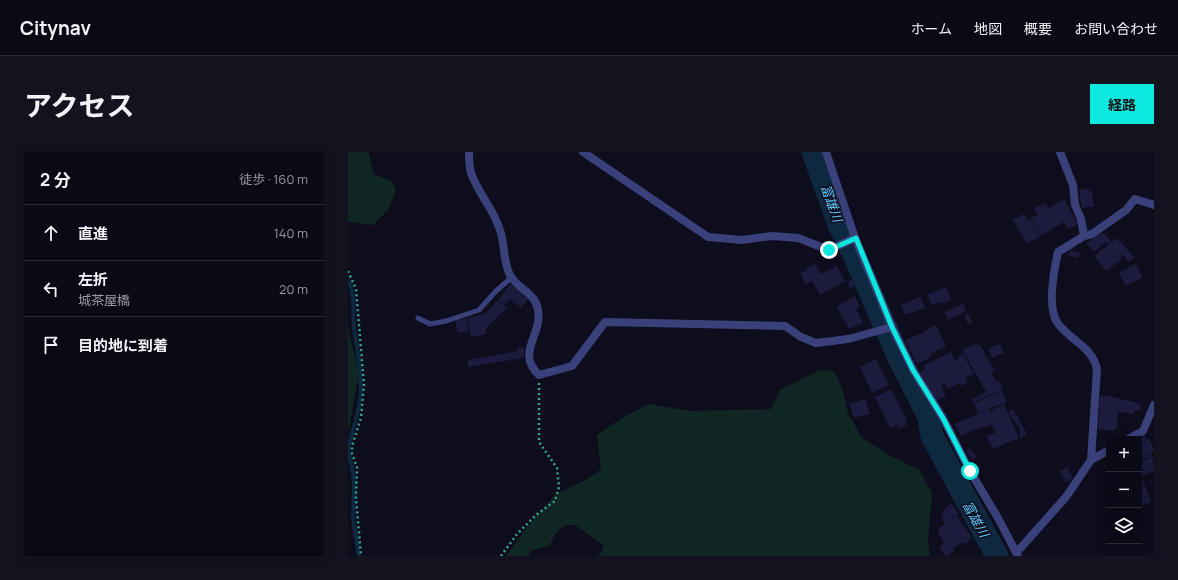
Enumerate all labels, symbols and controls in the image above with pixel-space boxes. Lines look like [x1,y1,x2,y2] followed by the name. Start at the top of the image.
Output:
[20,15,91,41] text: Citynav
[910,19,952,38] text: ホーム
[974,19,1002,38] text: 地図
[1024,19,1052,38] text: 概要
[1074,19,1158,38] text: お問い合わせ
[1090,84,1154,124] button: 経路
[24,86,135,124] text: アクセス
[40,168,71,191] text: 2 分
[239,170,308,188] text: 徒歩 · 160 m
[817,182,848,226] water label: 富雄川
[40,222,62,244] icon: ahead
[78,223,108,244] text: 直進
[274,224,308,242] text: 140 m
[820,241,838,259] route end
[78,269,108,290] text: 左折
[40,278,62,300] icon: left
[279,280,308,298] text: 20 m
[78,291,130,309] text: 城茶屋橋
[40,334,62,356] icon: arrive
[78,335,168,356] text: 目的地に到着
[1106,436,1142,544] map controls
[1106,436,1142,472] button: +
[961,462,979,480] route start
[1106,472,1142,508] button: −
[959,498,994,542] water label: 富雄川
[1106,508,1142,544] button: layers

